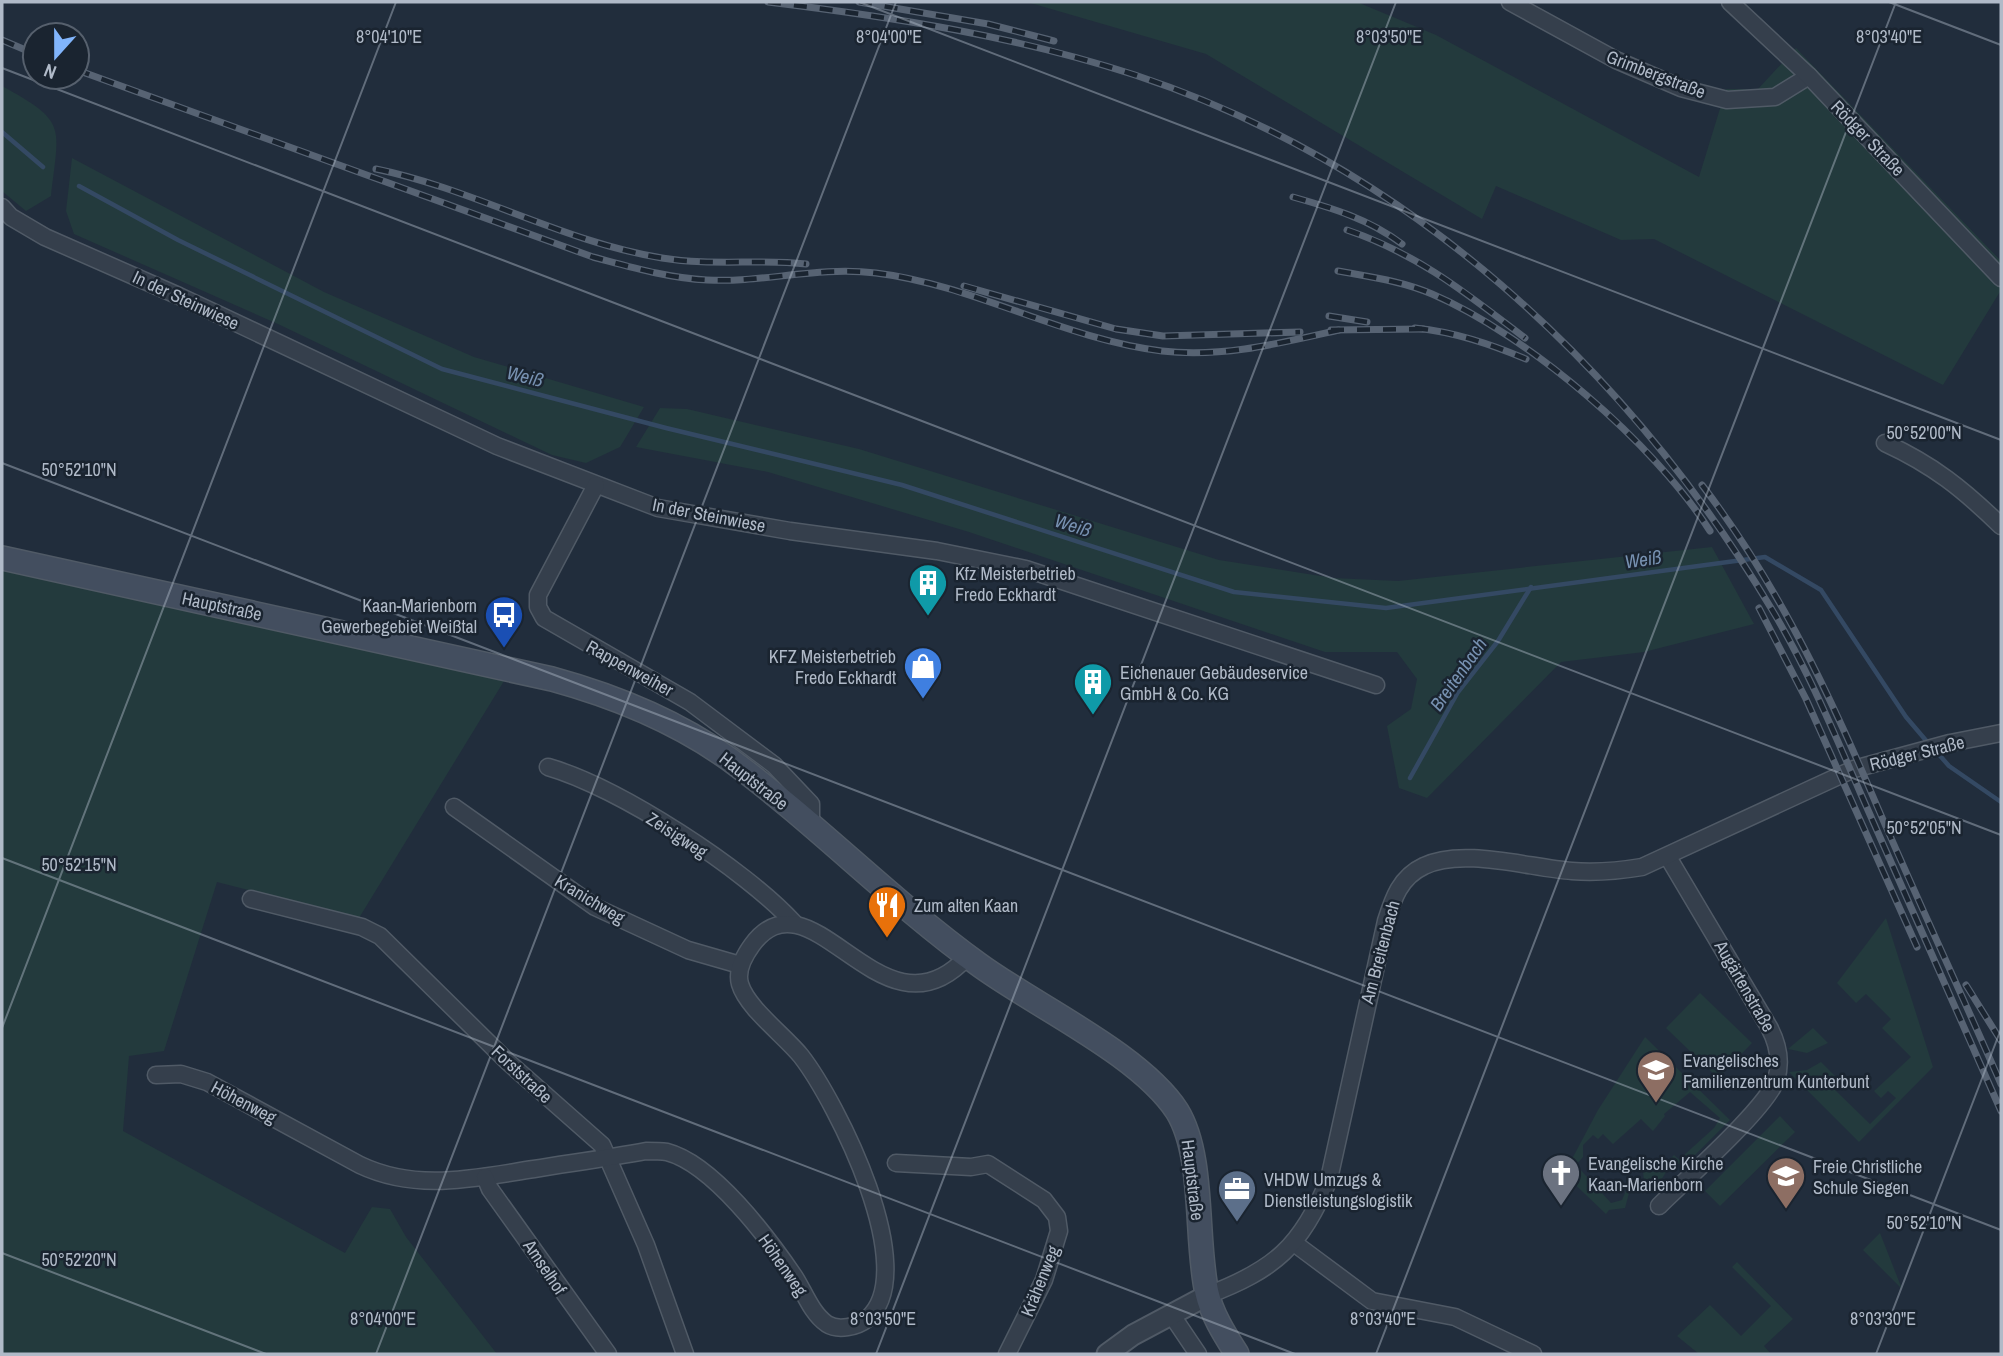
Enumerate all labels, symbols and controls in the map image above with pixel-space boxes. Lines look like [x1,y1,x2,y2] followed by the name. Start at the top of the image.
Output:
[21,21,91,91] north arrow
[356,24,422,49] text: 8°04'10"E
[856,24,922,49] text: 8°04'00"E
[1356,24,1422,49] text: 8°03'50"E
[1856,24,1922,49] text: 8°03'40"E
[1603,44,1709,104] street label: Grimbergstraße
[40,58,60,86] text: N
[1825,94,1911,182] street label: Rödger Straße
[129,264,243,336] street label: In der Steinwiese
[504,359,546,393] water label: Weiß
[1886,420,1962,445] text: 50°52'00"N
[41,457,117,482] text: 50°52'10"N
[650,492,768,538] street label: In der Steinwiese
[1051,507,1095,543] water label: Weiß
[1623,543,1664,574] water label: Weiß
[955,561,1076,607] place label: Kfz Meisterbetrieb Fredo Eckhardt
[907,562,949,617] building icon: Kfz Meisterbetrieb Fredo Eckhardt
[180,585,264,627] street label: Hauptstraße
[321,593,477,639] place label: Kaan-Marienborn Gewerbegebiet Weißtal
[483,594,525,649] bus stop icon: Kaan-Marienborn Gewerbegebiet Weißtal
[1423,632,1493,716] water label: Breitenbach
[582,634,678,702] street label: Rappenweiher
[769,644,896,690] place label: KFZ Meisterbetrieb Fredo Eckhardt
[902,645,944,700] shop icon: KFZ Meisterbetrieb Fredo Eckhardt
[1120,660,1308,706] place label: Eichenauer Gebäudeservice GmbH & Co. KG
[1072,661,1114,716] building icon: Eichenauer Gebäudeservice GmbH & Co. KG
[1867,729,1967,777] street label: Rödger Straße
[714,746,794,816] street label: Hauptstraße
[642,806,713,864] street label: Zeisigweg
[1886,815,1962,840] text: 50°52'05"N
[41,852,117,877] text: 50°52'15"N
[550,868,631,930] street label: Kranichweg
[866,884,908,939] restaurant icon: Zum alten Kaan
[914,893,1018,918] place label: Zum alten Kaan
[1354,898,1406,1007] street label: Am Breitenbach
[1708,935,1781,1036] street label: Augärtenstraße
[486,1039,558,1109] street label: Forststraße
[1683,1048,1869,1094] place label: Evangelisches Familienzentrum Kunterbunt
[1635,1049,1677,1104] school or university icon: Evangelisches Familienzentrum Kunterbunt
[207,1074,282,1130] street label: Höhenweg
[1176,1138,1210,1222] street label: Hauptstraße
[1588,1151,1723,1197] place label: Evangelische Kirche Kaan-Marienborn
[1540,1152,1582,1207] church icon: Evangelische Kirche Kaan-Marienborn
[1813,1154,1922,1200] place label: Freie Christliche Schule Siegen
[1765,1155,1807,1210] school or university icon: Freie Christliche Schule Siegen
[1264,1167,1413,1213] place label: VHDW Umzugs & Dienstleistungslogistik
[1216,1168,1258,1223] office icon: VHDW Umzugs & Dienstleistungslogistik
[1886,1210,1962,1235] text: 50°52'10"N
[753,1229,814,1302] street label: Höhenweg
[517,1234,573,1300] street label: Amselhof
[1014,1241,1066,1320] street label: Krähenweg
[41,1247,117,1272] text: 50°52'20"N
[350,1306,416,1331] text: 8°04'00"E
[850,1306,916,1331] text: 8°03'50"E
[1350,1306,1416,1331] text: 8°03'40"E
[1850,1306,1916,1331] text: 8°03'30"E

